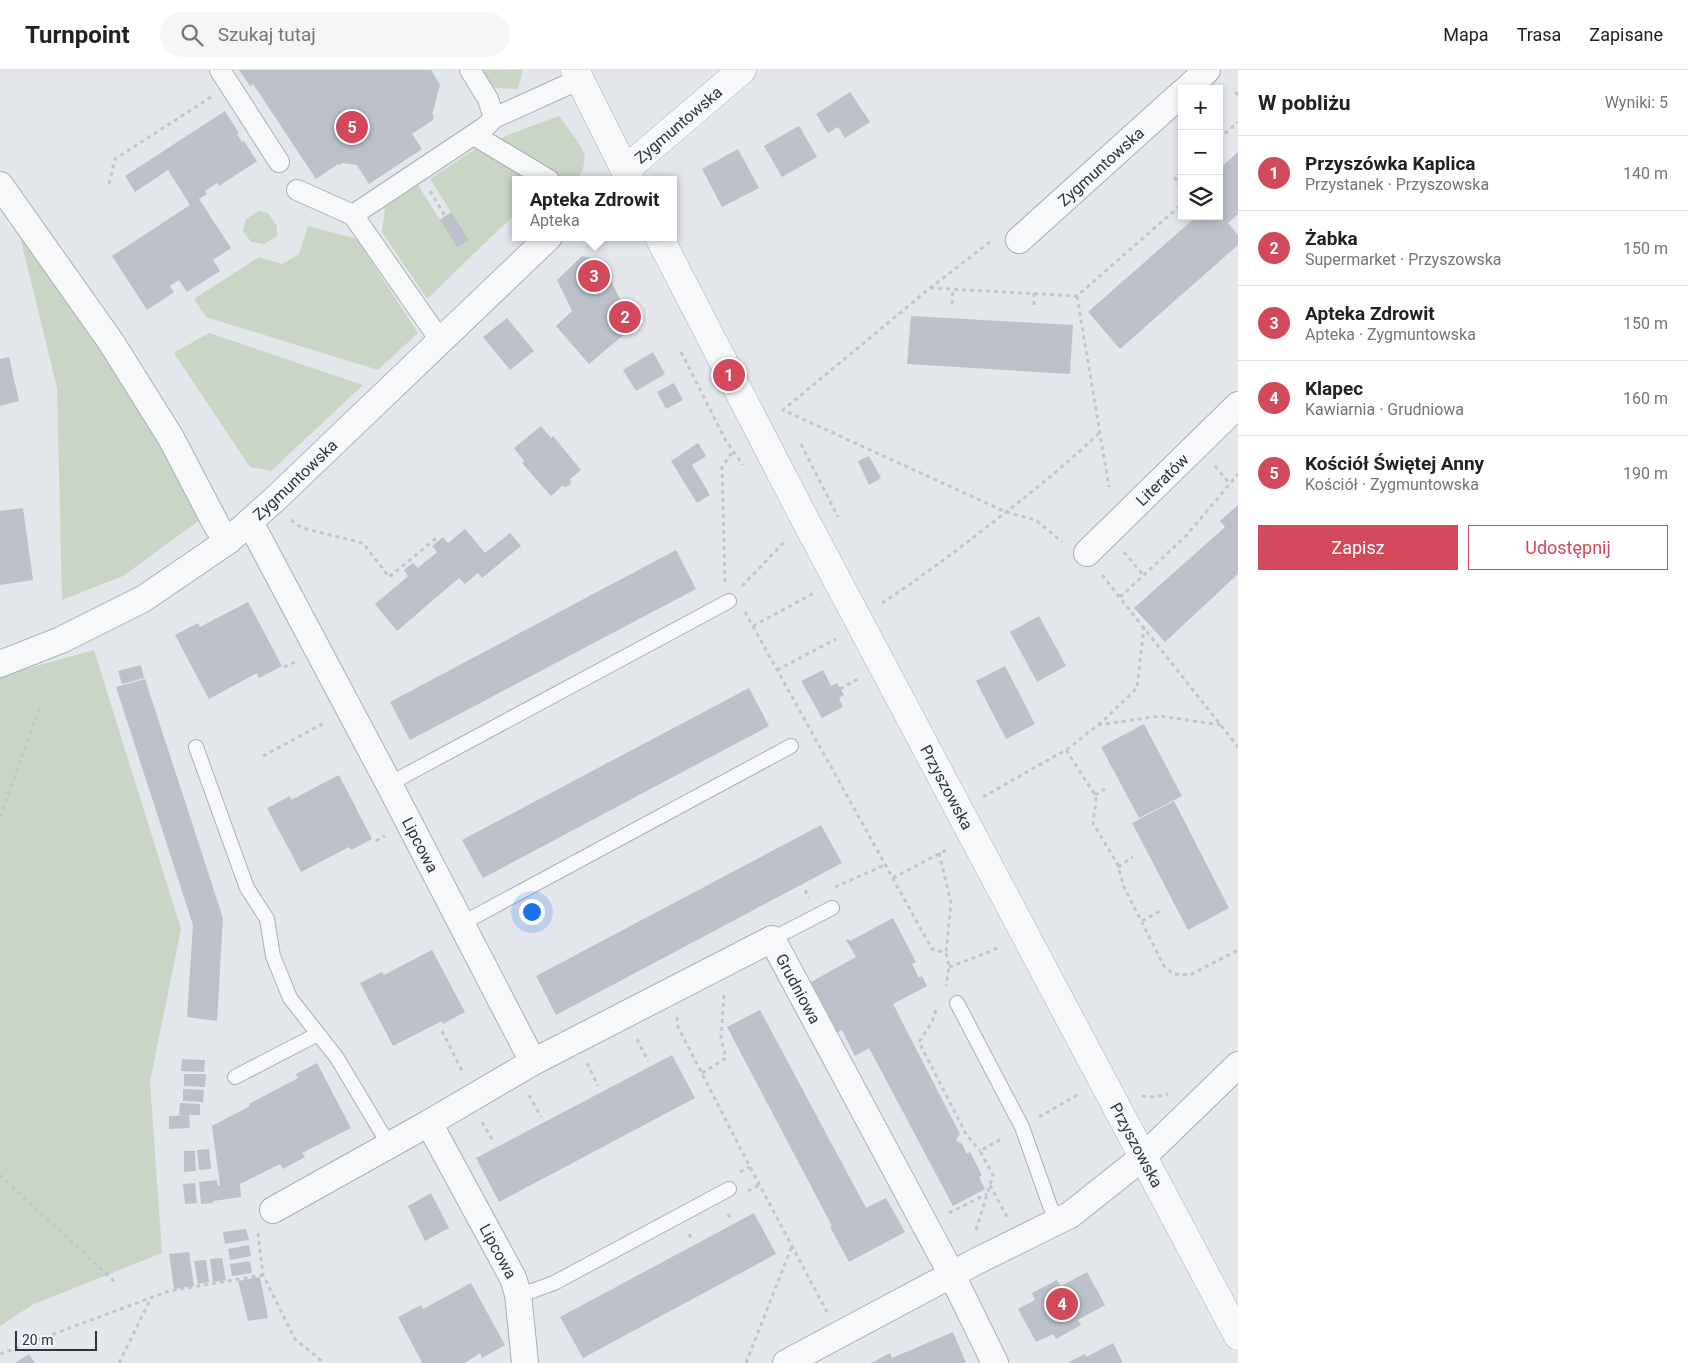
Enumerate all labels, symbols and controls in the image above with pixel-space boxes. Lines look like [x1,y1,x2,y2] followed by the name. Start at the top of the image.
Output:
[160,12,510,57] search box
[25,21,130,49] text: Turnpoint
[178,21,206,49] icon: search
[218,23,316,46] text: Szukaj tutaj
[1443,24,1489,45] text: Mapa
[1517,24,1561,45] text: Trasa
[1589,24,1663,45] text: Zapisane
[631,82,726,167] street label: Zygmuntowska
[1178,85,1223,220] map controls
[1178,85,1223,130] button: +
[1258,91,1351,115] text: W pobliżu
[1605,93,1668,112] text: Wyniki: 5
[336,108,368,146] pin: 5
[1054,123,1147,210] street label: Zygmuntowska
[1178,130,1223,175] button: −
[1305,152,1476,175] text: Przyszówka Kaplica
[1269,164,1279,183] text: 1
[1623,164,1668,183] text: 140 m
[1178,175,1223,220] button: layers
[1305,175,1489,194] text: Przystanek · Przyszowska
[512,176,677,241] popup
[530,188,659,211] text: Apteka Zdrowit
[530,211,580,230] text: Apteka
[1305,227,1358,250] text: Żabka
[1269,239,1279,258] text: 2
[1623,239,1668,258] text: 150 m
[1305,250,1501,269] text: Supermarket · Przyszowska
[578,257,610,295] pin: 3
[609,298,641,336] pin: 2
[1305,302,1435,325] text: Apteka Zdrowit
[1269,314,1279,333] text: 3
[1623,314,1668,333] text: 150 m
[1305,325,1476,344] text: Apteka · Zygmuntowska
[713,356,745,394] pin: 1
[1305,377,1363,400] text: Klapec
[1269,389,1279,408] text: 4
[1623,389,1668,408] text: 160 m
[1305,400,1464,419] text: Kawiarnia · Grudniowa
[249,435,341,524] street label: Zygmuntowska
[1132,450,1192,509] street label: Literatów
[1305,452,1484,475] text: Kościół Świętej Anny
[1269,464,1279,483] text: 5
[1623,464,1668,483] text: 190 m
[1305,475,1479,494] text: Kościół · Zygmuntowska
[1258,525,1458,570] button: Zapisz
[1468,525,1668,570] button: Udostępnij
[917,742,977,833] street label: Przyszowska
[398,814,443,876] street label: Lipcowa
[519,899,545,925] your location
[772,950,825,1027] street label: Grudniowa
[1106,1099,1167,1191] street label: Przyszowska
[476,1220,521,1282] street label: Lipcowa
[1046,1285,1078,1323] pin: 4
[15,1328,98,1351] scale bar
[22,1332,54,1348] text: 20 m

